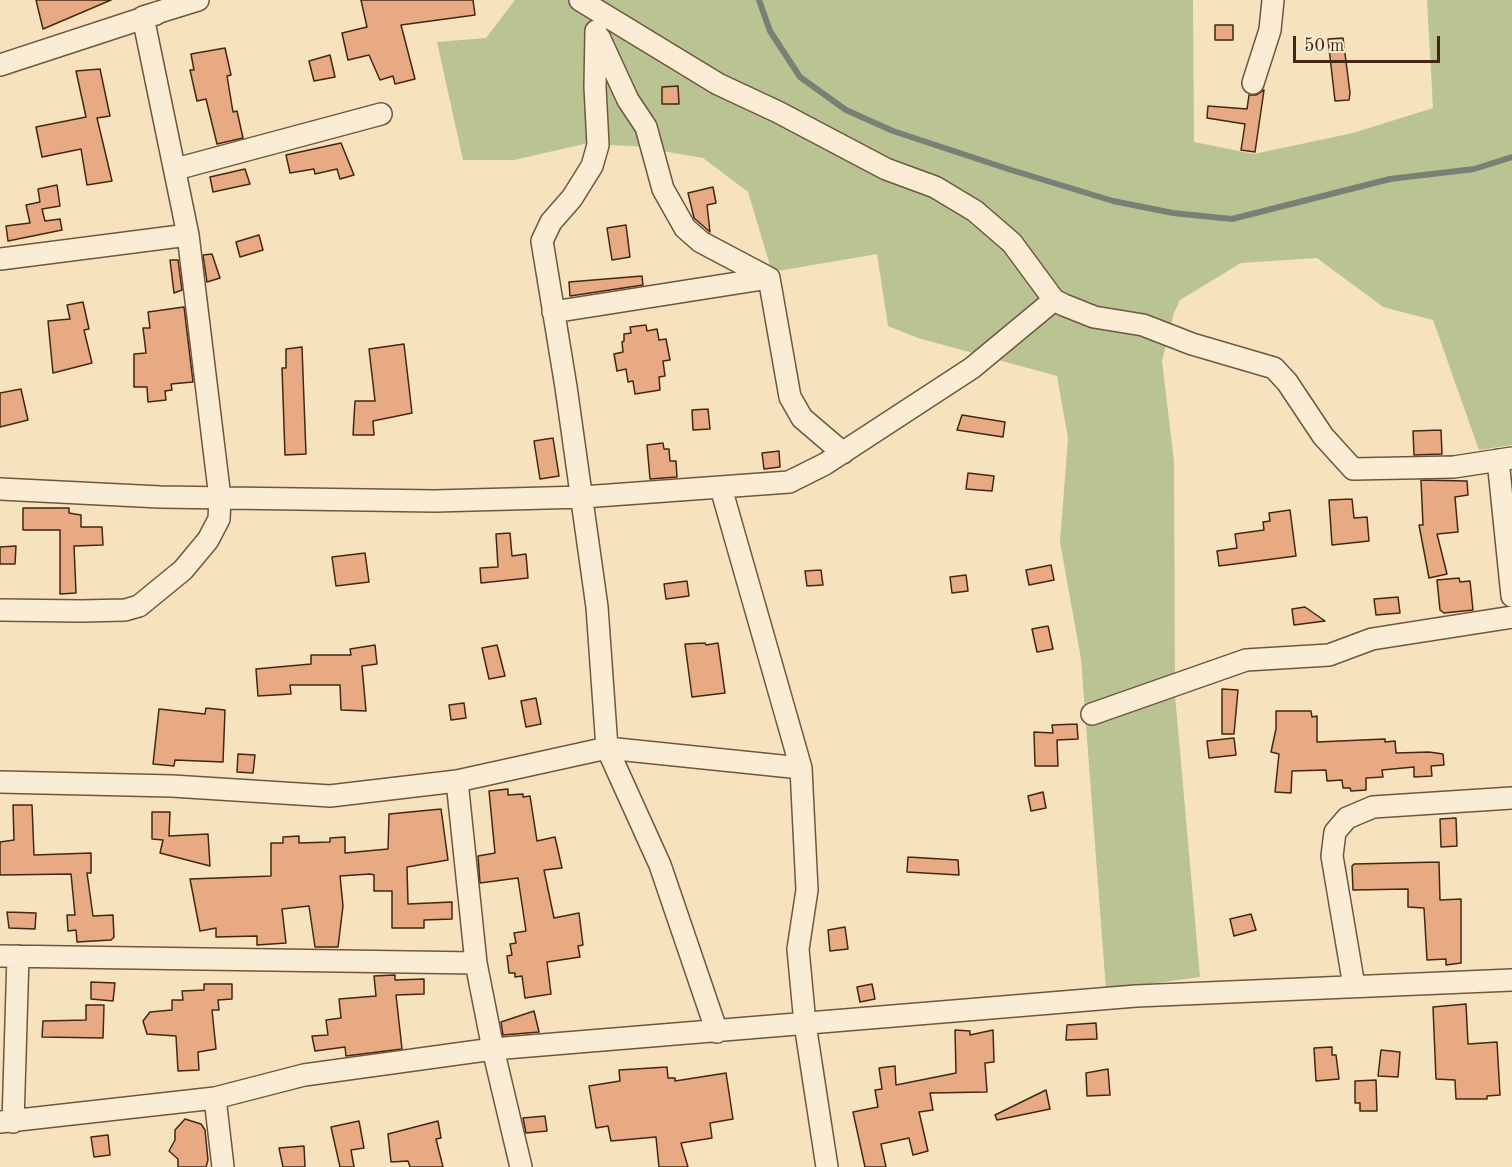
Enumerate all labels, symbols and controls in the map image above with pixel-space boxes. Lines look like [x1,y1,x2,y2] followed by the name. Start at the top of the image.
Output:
[1296,24,1443,62] scale bar
[1304,37,1344,55] text: 50 m

